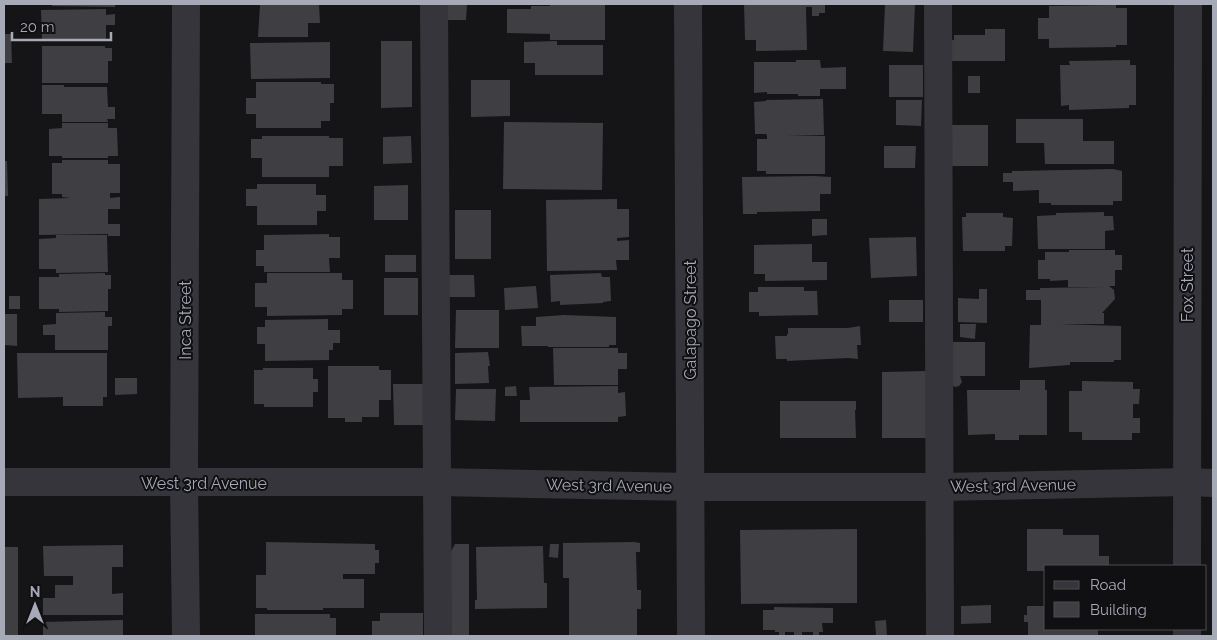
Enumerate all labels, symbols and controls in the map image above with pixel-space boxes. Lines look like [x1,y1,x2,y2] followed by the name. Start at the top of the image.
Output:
[12,10,111,42] scale bar
[20,18,55,36] text: 20 m
[1178,247,1197,322] street label: Fox Street
[681,260,700,380] street label: Galapago Street
[176,280,195,360] street label: Inca Street
[141,474,267,493] street label: West 3rd Avenue
[546,475,672,496] street label: West 3rd Avenue
[950,475,1076,496] street label: West 3rd Avenue
[1044,565,1207,630] legend
[1090,576,1126,594] text: Road
[10,580,60,630] north arrow
[30,584,40,600] text: N
[1090,601,1147,619] text: Building

